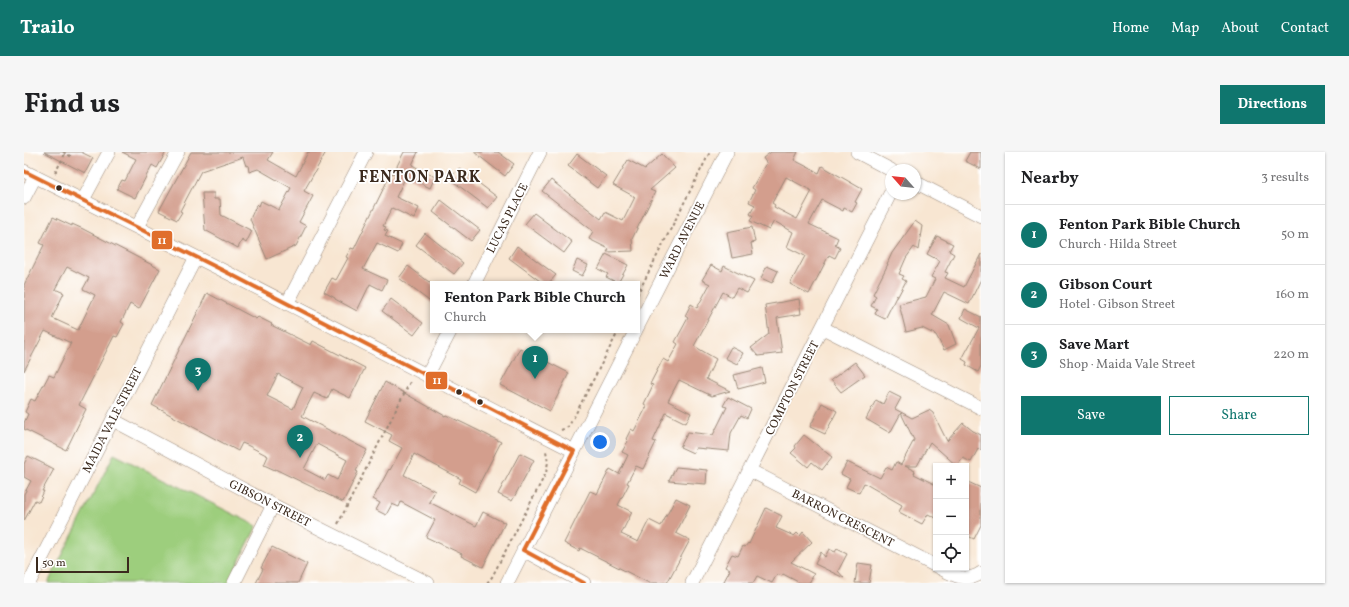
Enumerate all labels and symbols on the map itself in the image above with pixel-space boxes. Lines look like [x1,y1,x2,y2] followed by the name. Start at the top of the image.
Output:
[885,164,921,200] north arrow
[359,167,481,189] district label: FENTON PARK
[483,181,532,256] street label: LUCAS PLACE
[54,183,64,193] unlabelled marker
[656,199,709,282] street label: WARD AVENUE
[151,230,173,250] line badge: 11
[158,234,166,249] text: 11
[762,339,824,438] street label: COMPTON STREET
[522,346,548,379] pin: 1
[185,358,211,391] pin: 3
[79,365,146,476] street label: MAIDA VALE STREET
[425,371,448,390] line badge: 11
[433,374,441,389] text: 11
[454,387,464,397] unlabelled marker
[475,397,485,407] unlabelled marker
[287,425,313,458] pin: 2
[590,432,610,452] your location
[226,476,313,531] street label: GIBSON STREET
[789,486,896,552] street label: BARRON CRESCENT
[36,555,129,574] scale bar

